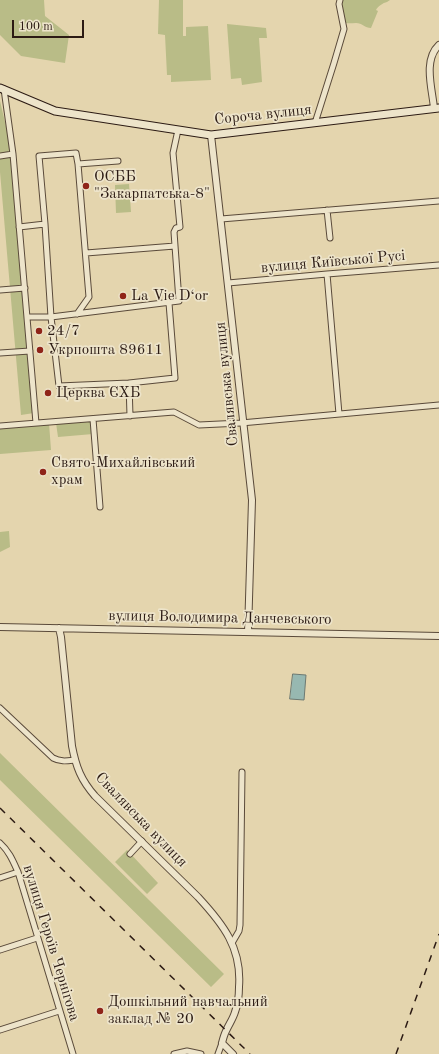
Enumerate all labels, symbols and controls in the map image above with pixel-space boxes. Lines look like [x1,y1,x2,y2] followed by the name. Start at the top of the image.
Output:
[14,12,86,38] scale bar
[19,21,53,33] text: 100 m
[213,101,313,129] street label: Сороча вулиця
[94,168,210,203] place label: ОСББ "Закарпатська-8"
[81,181,91,191] marker: ОСББ "Закарпатська-8"
[260,247,406,277] street label: вулиця Київської Русі
[131,287,208,305] place label: La Vie D‘or
[118,291,128,301] marker: La Vie D‘or
[212,321,242,447] street label: Свалявська вулиця
[47,322,80,340] place label: 24/7
[34,326,44,336] marker: 24/7
[48,341,163,359] place label: Укрпошта 89611
[35,345,45,355] marker: Укрпошта 89611
[56,384,140,402] place label: Церква ЄХБ
[43,388,53,398] marker: Церква ЄХБ
[51,454,195,489] place label: Свято-Михайлівський храм
[38,467,48,477] marker: Свято-Михайлівський храм
[108,607,332,629] street label: вулиця Володимира Данчевського
[91,769,191,871] street label: Свалявська вулиця
[19,863,83,1023] street label: вулиця Героїв Чернігова
[108,993,268,1028] place label: Дошкільний навчальний заклад № 20
[95,1006,105,1016] marker: Дошкільний навчальний заклад № 20

